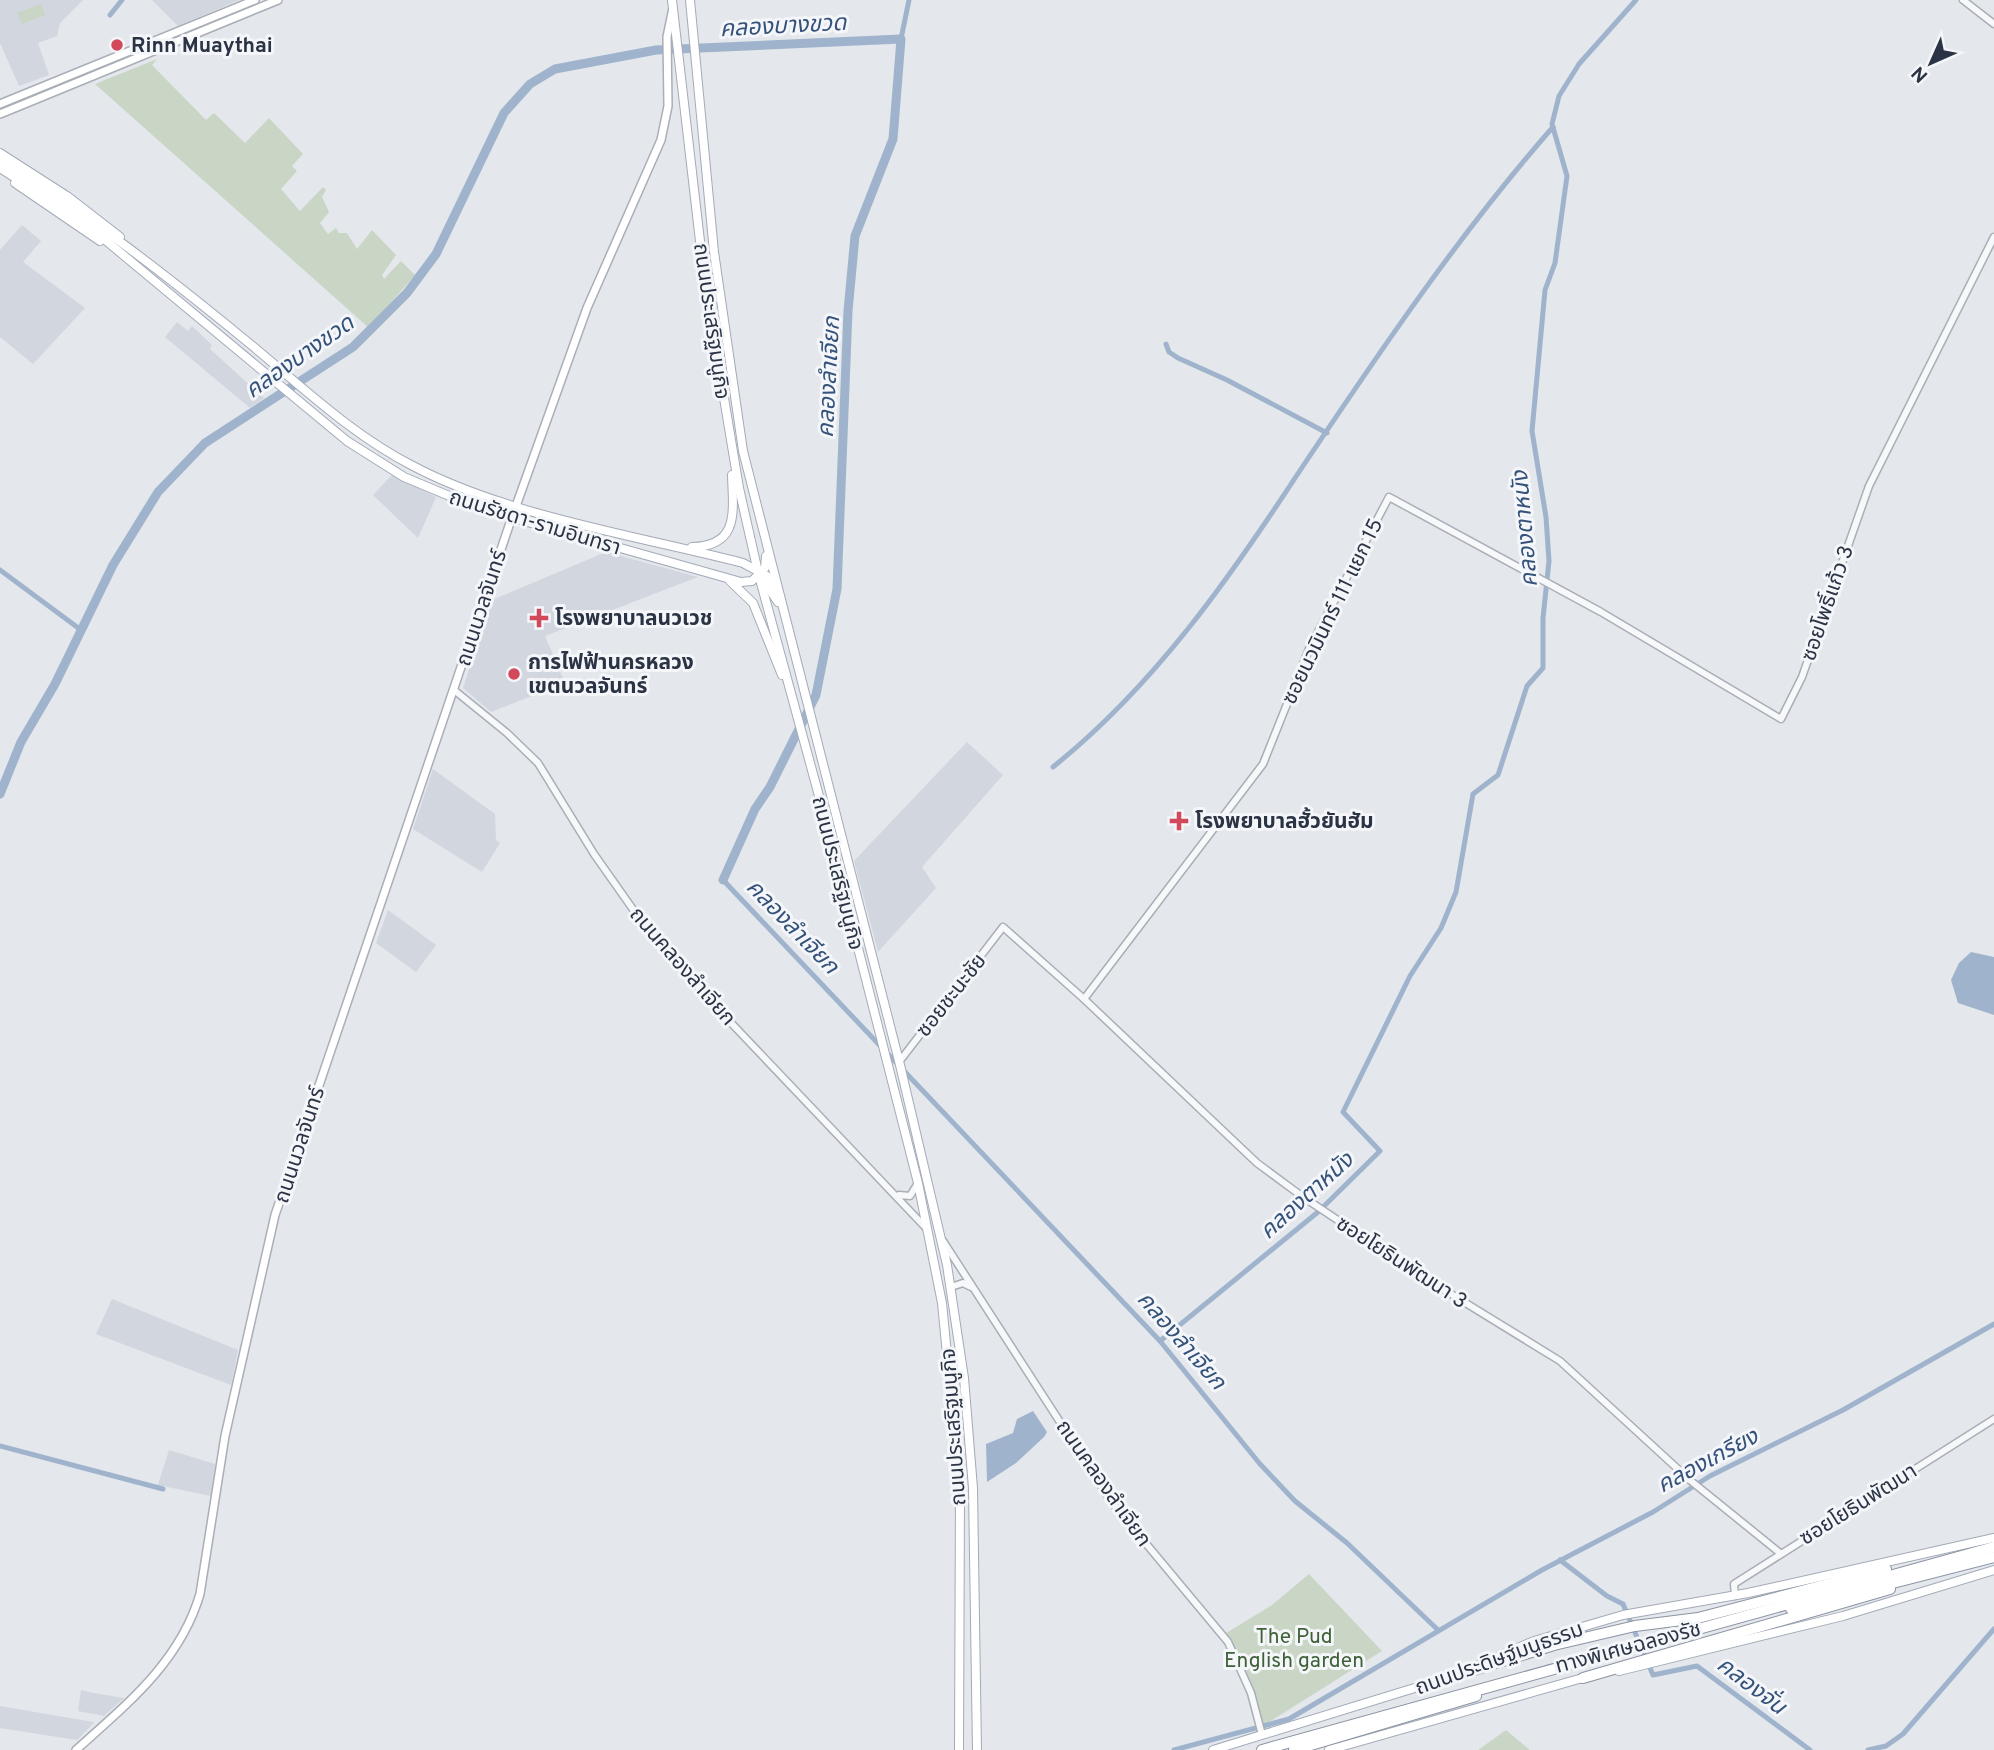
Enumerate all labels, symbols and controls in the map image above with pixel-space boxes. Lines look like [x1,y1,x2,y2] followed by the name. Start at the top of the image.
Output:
[719,10,848,45] water label: คลองบางขวด
[1896,28,1966,98] north arrow
[131,33,273,60] place label: Rinn Muaythai
[109,37,125,53] marker: Rinn Muaythai
[1907,60,1934,87] text: N
[686,241,735,401] street label: ถนนประเสริฐมนูกิจ
[240,309,361,406] water label: คลองบางขวด
[813,315,848,438] water label: คลองลำเจียก
[1507,468,1546,588] water label: คลองตาหนัง
[445,484,624,562] street label: ถนนรัชดา-รามอินทรา
[1277,514,1390,709] street label: ซอยนวมินทร์ 111 แยก 15
[1795,542,1861,665] street label: ซอยโพธิ์แก้ว 3
[451,546,514,670] street label: ถนนนวลจันทร์
[555,606,712,633] place label: โรงพยาบาลนวเวช
[529,608,549,628] marker: โรงพยาบาลนวเวช
[528,650,694,701] place label: การไฟฟ้านครหลวง เขตนวลจันทร์
[506,666,522,682] marker: การไฟฟ้านครหลวง เขตนวลจันทร์
[804,794,869,953] street label: ถนนประเสริฐมนูกิจ
[1195,807,1374,836] place label: โรงพยาบาลฮั้วยันฮัม
[1169,811,1189,831] marker: โรงพยาบาลฮั้วยันฮัม
[739,874,845,982] water label: คลองลำเจียก
[623,902,741,1032] street label: ถนนคลองลำเจียก
[911,949,993,1043] street label: ซอยชะนะชัย
[269,1083,332,1207] street label: ถนนนวลจันทร์
[1255,1146,1362,1247] water label: คลองตาหนัง
[1330,1211,1472,1316] street label: ซอยโยธินพัฒนา 3
[1129,1286,1232,1398] water label: คลองลำเจียก
[936,1347,973,1507] street label: ถนนประเสริฐมนูกิจ
[1049,1415,1157,1553] street label: ถนนคลองลำเจียก
[1653,1423,1765,1501] water label: คลองเกรียง
[1795,1458,1923,1552] street label: ซอยโยธินพัฒนา
[1412,1616,1587,1702] street label: ถนนประดิษฐ์มนูธรรม
[1553,1616,1704,1681] street label: ทางพิเศษฉลองรัช
[1224,1624,1364,1675] park label: The Pud English garden
[1710,1649,1794,1724] water label: คลองจั่น

